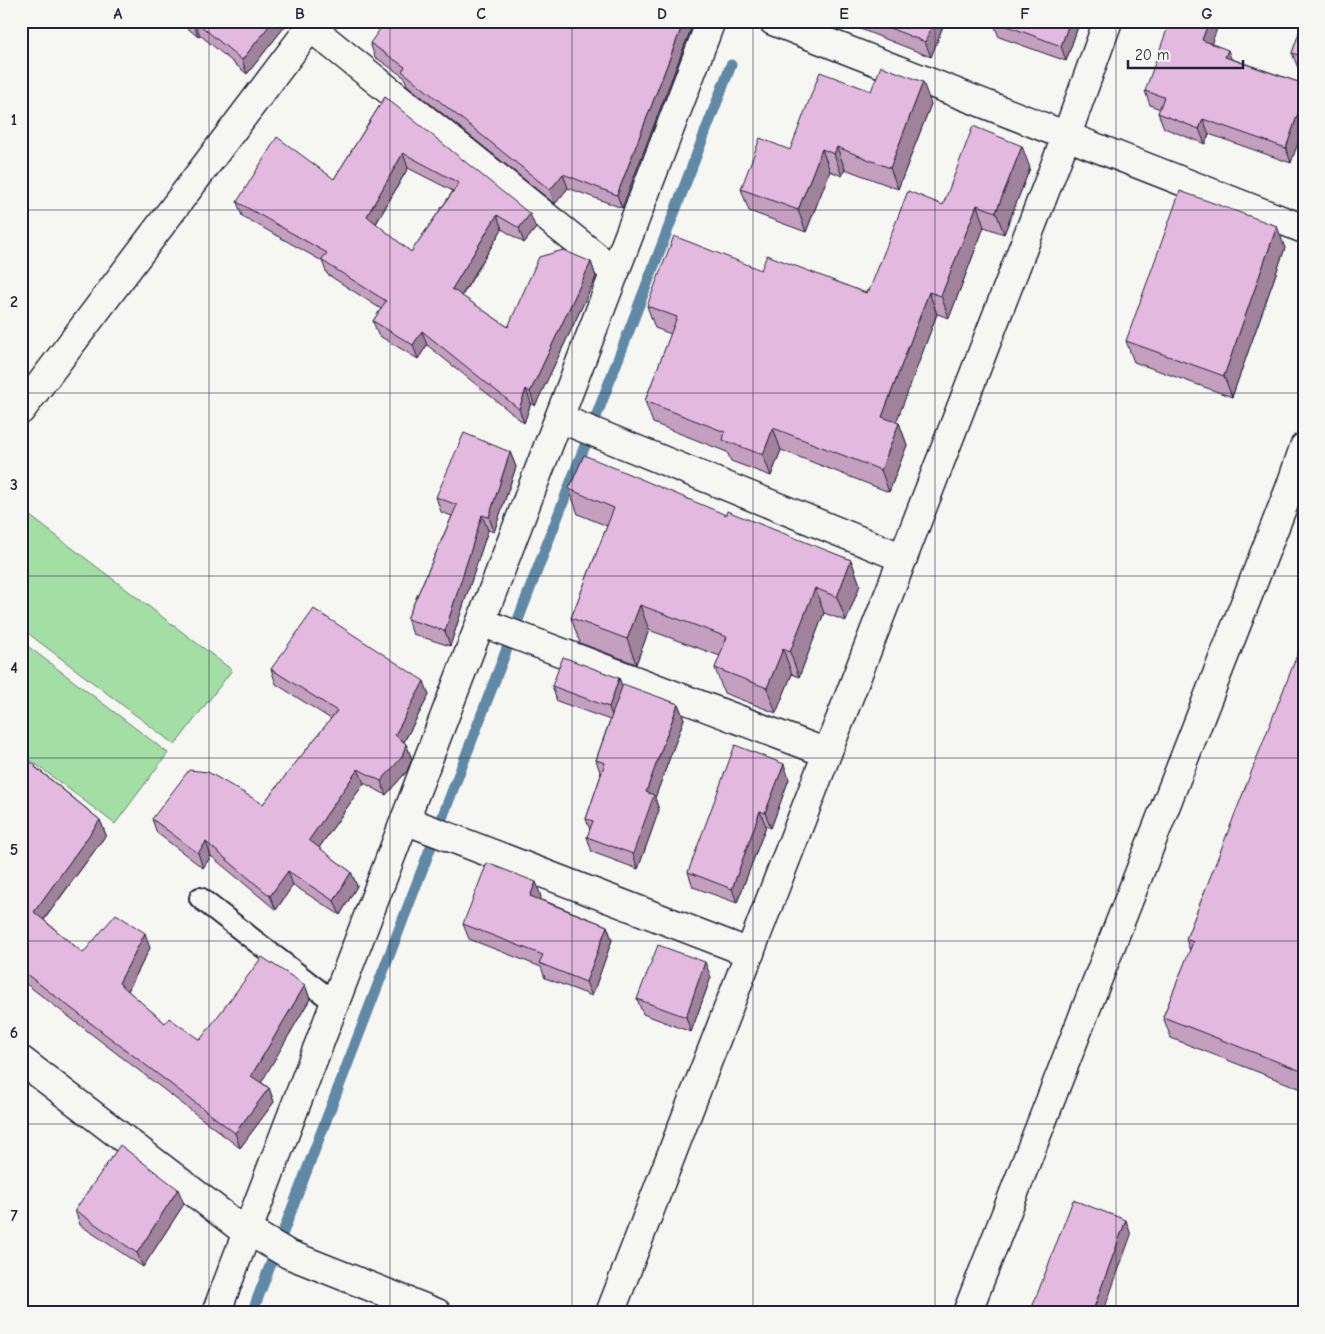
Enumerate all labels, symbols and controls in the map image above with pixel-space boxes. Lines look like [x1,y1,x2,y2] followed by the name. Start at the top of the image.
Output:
[114,5,123,23] text: A
[295,5,305,23] text: B
[476,5,486,23] text: C
[657,5,667,23] text: D
[839,5,849,23] text: E
[1020,5,1030,23] text: F
[1201,5,1213,23] text: G
[1128,38,1242,70] scale bar
[1135,46,1169,64] text: 20 m
[11,111,17,129] text: 1
[10,293,18,311] text: 2
[10,476,18,494] text: 3
[10,659,18,677] text: 4
[10,841,18,859] text: 5
[10,1024,18,1042] text: 6
[10,1207,18,1225] text: 7

